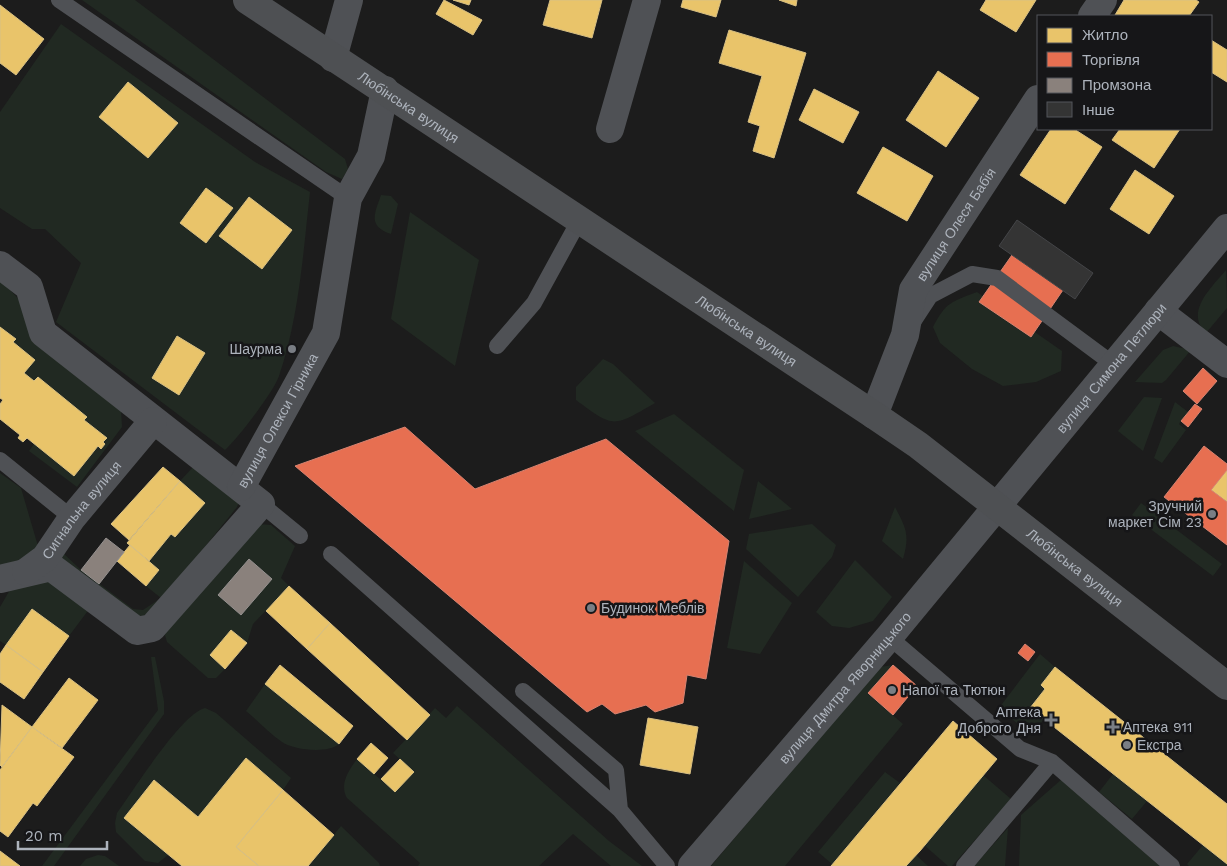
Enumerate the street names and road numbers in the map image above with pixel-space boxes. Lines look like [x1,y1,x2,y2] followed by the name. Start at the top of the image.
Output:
[355,68,462,146] street label: Любінська вулиця
[913,165,999,284] street label: вулиця Олеся Бабія
[693,292,800,370] street label: Любінська вулиця
[1053,300,1170,436] street label: вулиця Симона Петлюри
[234,350,321,491] street label: вулиця Олекси Гірника
[39,458,124,562] street label: Сигнальна вулиця
[1024,525,1126,610] street label: Любінська вулиця
[776,608,915,767] street label: вулиця Дмитра Яворницького

